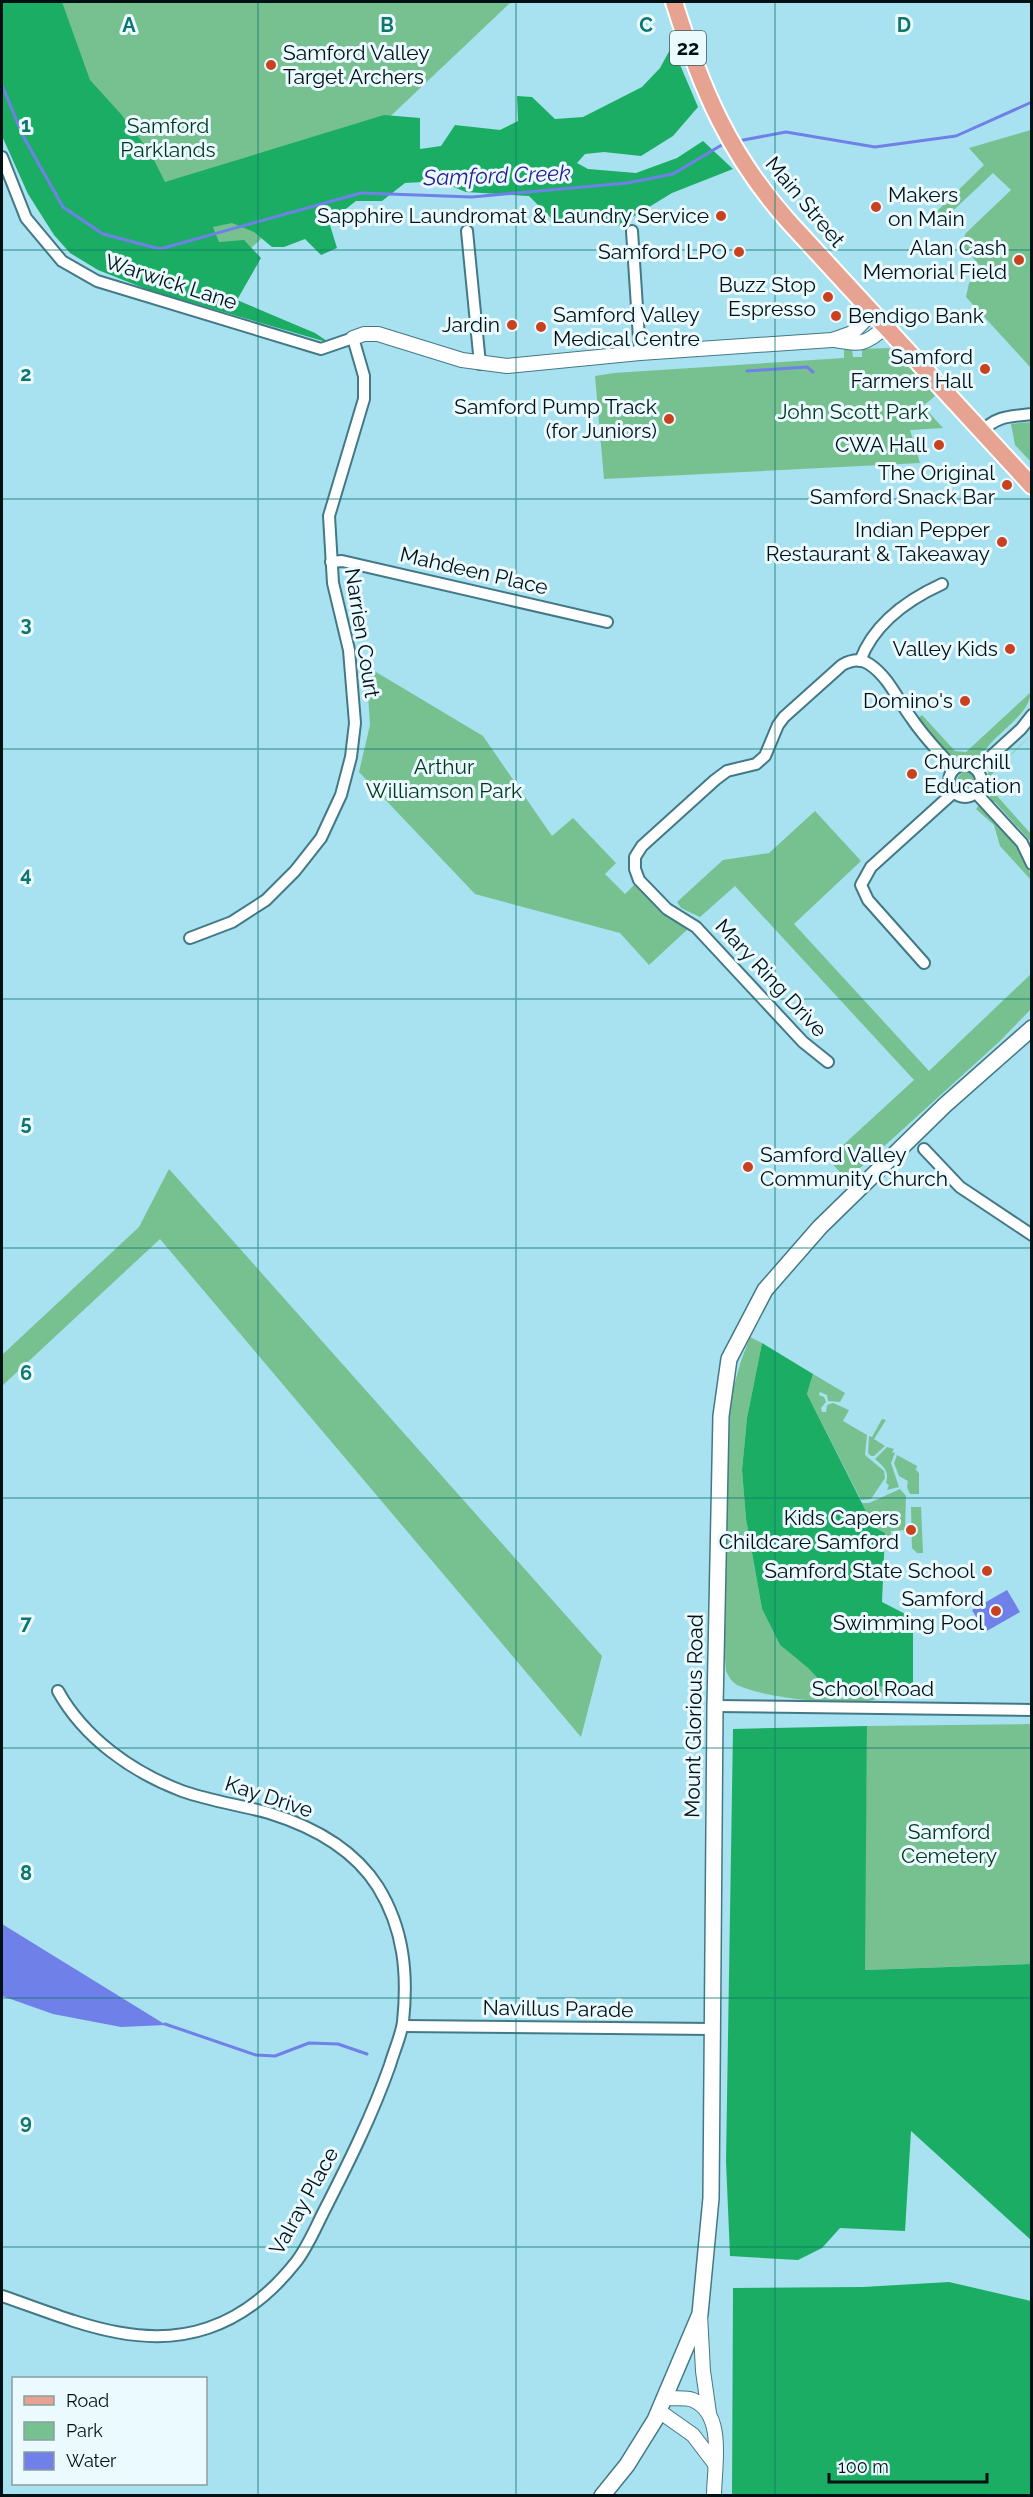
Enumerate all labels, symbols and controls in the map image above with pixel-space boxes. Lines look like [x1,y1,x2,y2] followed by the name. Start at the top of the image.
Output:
[122,13,136,37] text: A
[380,13,394,37] text: B
[639,13,653,37] text: C
[897,13,911,37] text: D
[670,31,706,65] road number: 22
[283,40,430,89] place label: Samford Valley Target Archers
[264,58,278,72] marker: Samford Valley Target Archers
[21,113,31,137] text: 1
[120,113,216,162] park label: Samford Parklands
[760,151,850,252] street label: Main Street
[422,159,571,191] water label: Samford Creek
[888,182,965,231] place label: Makers on Main
[869,200,883,214] marker: Makers on Main
[317,203,709,228] place label: Sapphire Laundromat & Laundry Service
[714,209,728,223] marker: Sapphire Laundromat & Laundry Service
[863,235,1007,284] place label: Alan Cash Memorial Field
[598,239,727,264] place label: Samford LPO
[732,245,746,259] marker: Samford LPO
[102,248,240,315] street label: Warwick Lane
[1012,253,1026,267] marker: Alan Cash Memorial Field
[719,272,816,321] place label: Buzz Stop Espresso
[821,290,835,304] marker: Buzz Stop Espresso
[553,302,700,351] place label: Samford Valley Medical Centre
[848,303,984,328] place label: Bendigo Bank
[829,309,843,323] marker: Bendigo Bank
[442,312,500,337] place label: Jardin
[505,318,519,332] marker: Jardin
[534,320,548,334] marker: Samford Valley Medical Centre
[850,344,973,393] place label: Samford Farmers Hall
[20,362,32,386] text: 2
[978,362,992,376] marker: Samford Farmers Hall
[454,394,657,443] place label: Samford Pump Track (for Juniors)
[777,399,929,424] park label: John Scott Park
[662,412,676,426] marker: Samford Pump Track (for Juniors)
[835,432,927,457] place label: CWA Hall
[932,438,946,452] marker: CWA Hall
[810,460,996,509] place label: The Original Samford Snack Bar
[1000,478,1014,492] marker: The Original Samford Snack Bar
[766,517,991,566] place label: Indian Pepper Restaurant & Takeaway
[995,535,1009,549] marker: Indian Pepper Restaurant & Takeaway
[398,541,551,600] street label: Mahdeen Place
[340,566,385,699] street label: Narrien Court
[20,612,32,636] text: 3
[892,636,998,661] place label: Valley Kids
[1003,642,1017,656] marker: Valley Kids
[863,688,953,713] place label: Domino's
[958,694,972,708] marker: Domino's
[924,749,1021,798] place label: Churchill Education
[366,754,522,803] park label: Arthur Williamson Park
[905,767,919,781] marker: Churchill Education
[20,862,32,886] text: 4
[710,913,832,1042] street label: Mary Ring Drive
[20,1111,32,1135] text: 5
[760,1142,948,1191] place label: Samford Valley Community Church
[741,1160,755,1174] marker: Samford Valley Community Church
[20,1361,32,1385] text: 6
[719,1505,899,1554] place label: Kids Capers Childcare Samford
[904,1523,918,1537] marker: Kids Capers Childcare Samford
[764,1558,975,1583] place label: Samford State School
[980,1564,994,1578] marker: Samford State School
[833,1586,984,1635] place label: Samford Swimming Pool
[989,1604,1003,1618] marker: Samford Swimming Pool
[20,1611,32,1635] text: 7
[679,1614,708,1818] street label: Mount Glorious Road
[812,1676,934,1701] street label: School Road
[222,1771,316,1822] street label: Kay Drive
[901,1819,997,1868] park label: Samford Cemetery
[20,1861,32,1885] text: 8
[482,1995,634,2022] street label: Navillus Parade
[20,2110,32,2134] text: 9
[264,2143,343,2259] street label: Valray Place
[12,2377,207,2485] legend
[66,2390,109,2411] text: Road
[66,2420,103,2441] text: Park
[829,2446,986,2484] scale bar
[66,2450,117,2471] text: Water
[838,2456,889,2477] text: 100 m

